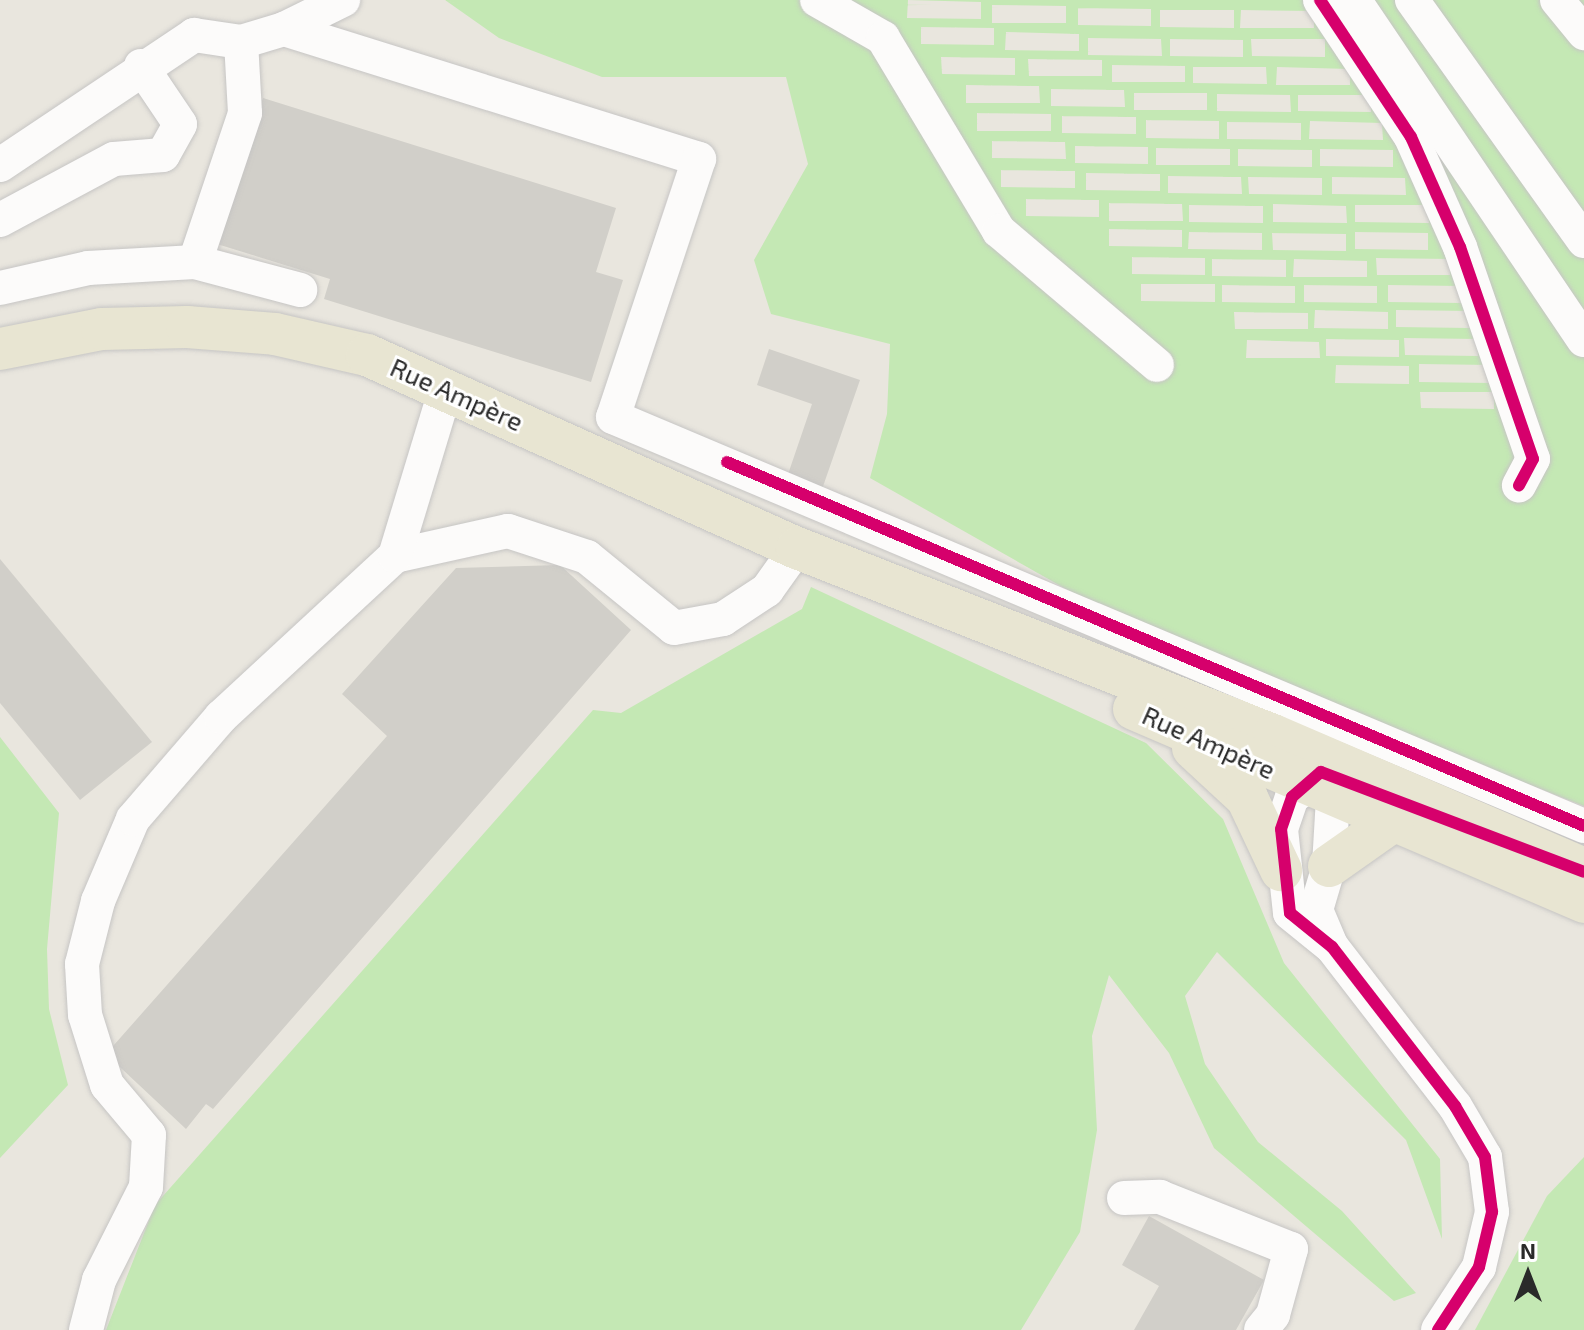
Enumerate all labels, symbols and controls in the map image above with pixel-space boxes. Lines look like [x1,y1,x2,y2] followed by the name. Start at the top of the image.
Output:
[385,351,529,437] street label: Rue Ampère
[1137,699,1281,785] street label: Rue Ampère
[1488,1234,1568,1314] north arrow
[1520,1237,1536,1263] text: N

